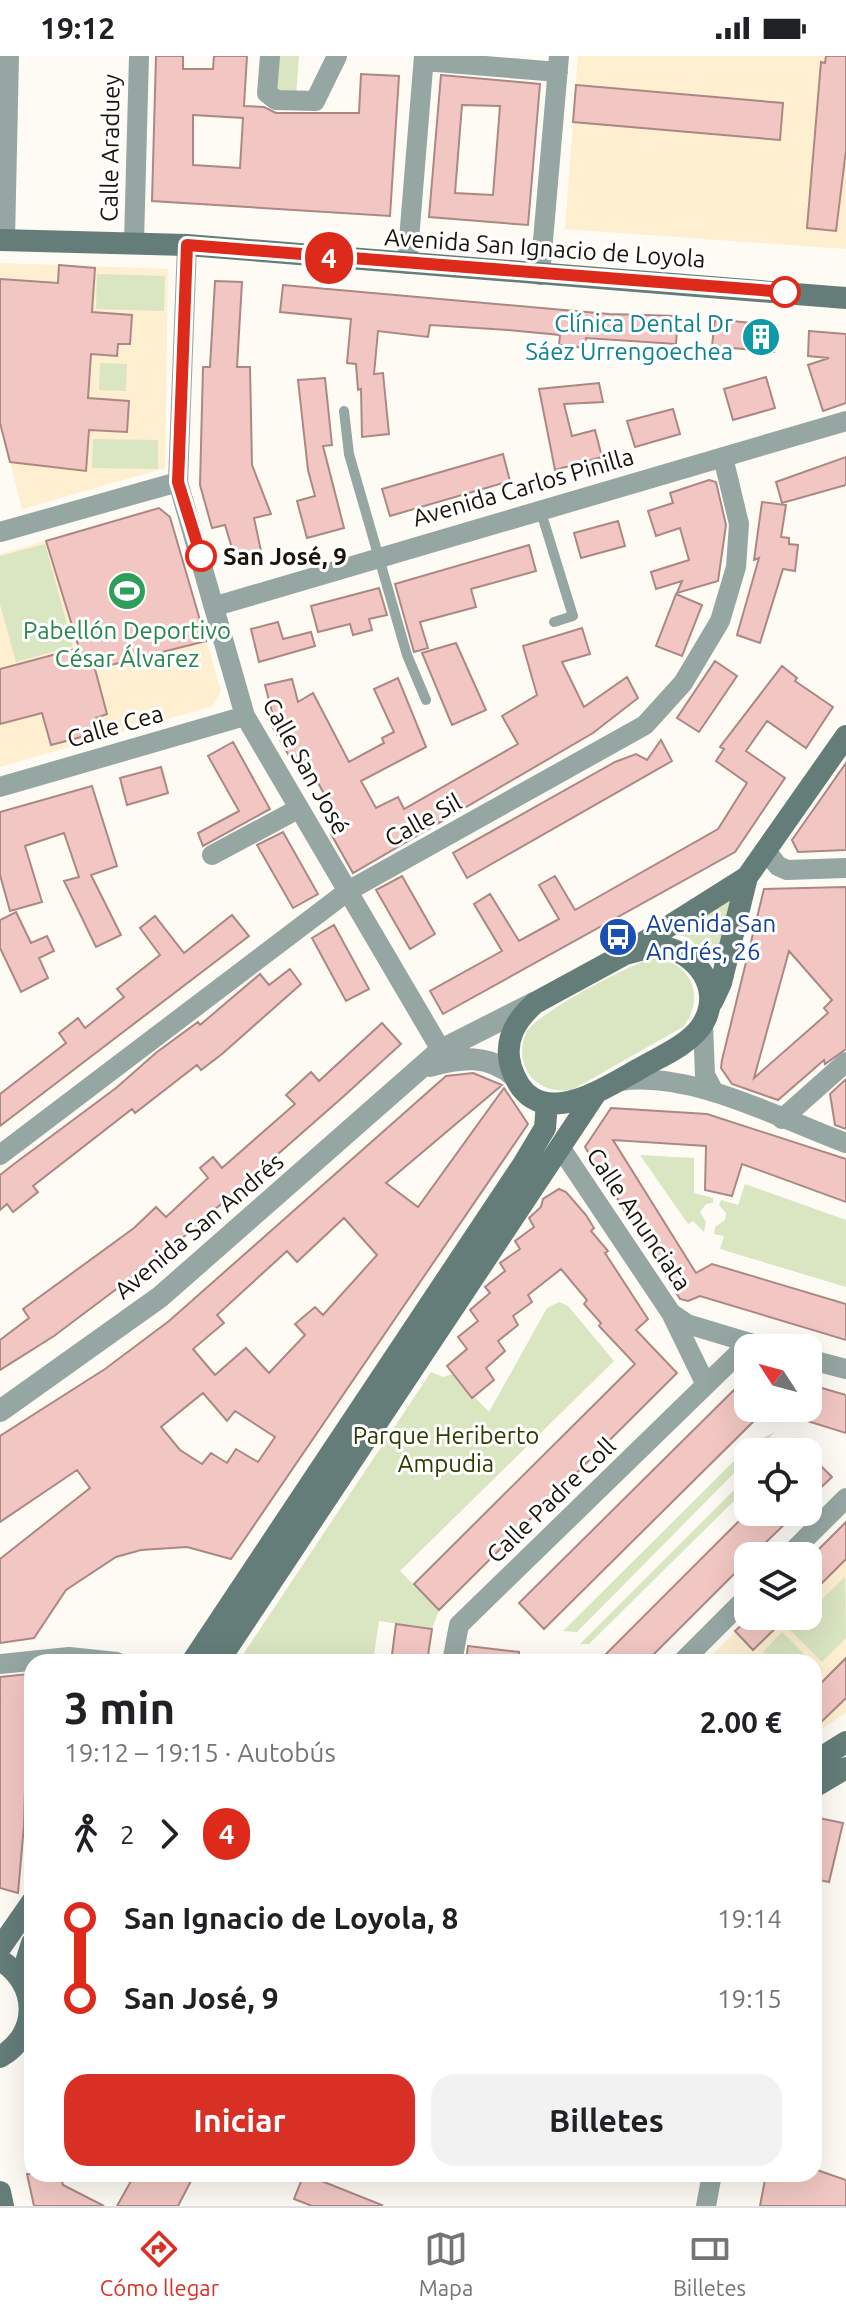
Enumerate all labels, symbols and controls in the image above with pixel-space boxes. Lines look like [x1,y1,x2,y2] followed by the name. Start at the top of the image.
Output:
[40,11,115,45] text: 19:12
[95,73,125,222] street label: Calle Araduey
[384,223,706,273] street label: Avenida San Ignacio de Loyola
[303,232,355,284] line badge: 4
[321,242,337,273] text: 4
[770,277,800,307] unlabelled marker
[525,310,733,365] place label: Clínica Dental Dr Sáez Urrengoechea
[740,316,782,358] building icon: Clínica Dental Dr Sáez Urrengoechea
[409,443,637,531] street label: Avenida Carlos Pinilla
[186,541,216,571] marker: San José, 9
[223,543,347,570] place label: San José, 9
[106,570,148,612] sports icon: Pabellón Deportivo César Álvarez
[23,617,231,672] place label: Pabellón Deportivo César Álvarez
[257,693,355,839] street label: Calle San José
[64,699,166,753] street label: Calle Cea
[380,788,466,852] street label: Calle Sil
[646,910,776,965] place label: Avenida San Andrés, 26
[597,916,639,958] bus stop icon: Avenida San Andrés, 26
[581,1143,697,1295] street label: Calle Anunciata
[109,1148,289,1304] street label: Avenida San Andrés
[734,1334,822,1422] north arrow
[734,1334,822,1630] map controls
[353,1422,539,1477] park label: Parque Heriberto Ampudia
[481,1432,621,1568] street label: Calle Padre Coll
[734,1438,822,1526] button: locate
[734,1542,822,1630] button: layers
[64,1683,175,1732] text: 3 min
[700,1705,782,1739] text: 2.00 €
[64,1738,336,1767] text: 19:12 – 19:15 · Autobús
[64,1812,108,1856] icon: walk
[147,1812,191,1856] icon: forward
[219,1818,234,1849] text: 4
[120,1820,135,1849] text: 2
[124,1901,458,1935] text: San Ignacio de Loyola, 8
[717,1904,782,1933] text: 19:14
[124,1981,279,2015] text: San José, 9
[717,1984,782,2013] text: 19:15
[64,2074,415,2166] button: Iniciar
[431,2074,782,2166] button: Billetes
[100,2227,219,2300] tab: Cómo llegar
[419,2227,473,2300] tab: Mapa
[673,2227,746,2300] tab: Billetes

